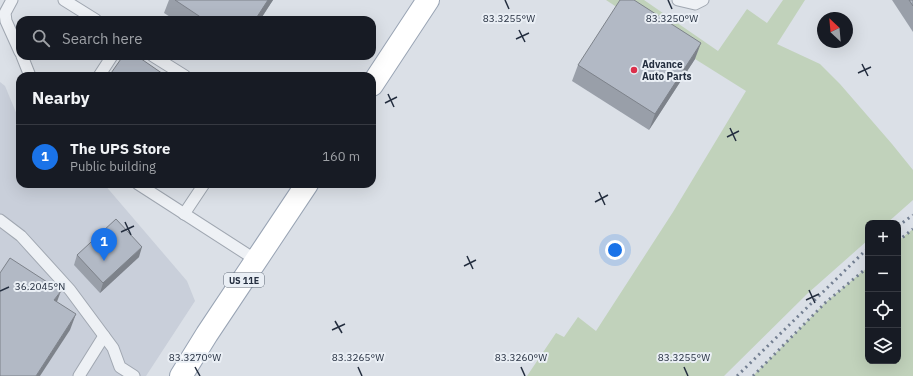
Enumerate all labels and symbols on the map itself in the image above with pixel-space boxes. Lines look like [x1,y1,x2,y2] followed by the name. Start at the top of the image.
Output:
[483,12,535,25] text: 83.3255°W
[646,12,698,25] text: 83.3250°W
[817,12,853,48] north arrow
[642,58,692,83] place label: Advance Auto Parts
[629,65,639,75] marker: Advance Auto Parts
[91,228,117,261] pin: 1
[605,240,625,260] your location
[224,273,264,287] road number: US 11E
[15,280,65,293] text: 36.2045°N
[169,351,221,364] text: 83.3270°W
[332,351,384,364] text: 83.3265°W
[495,351,547,364] text: 83.3260°W
[658,351,710,364] text: 83.3255°W

